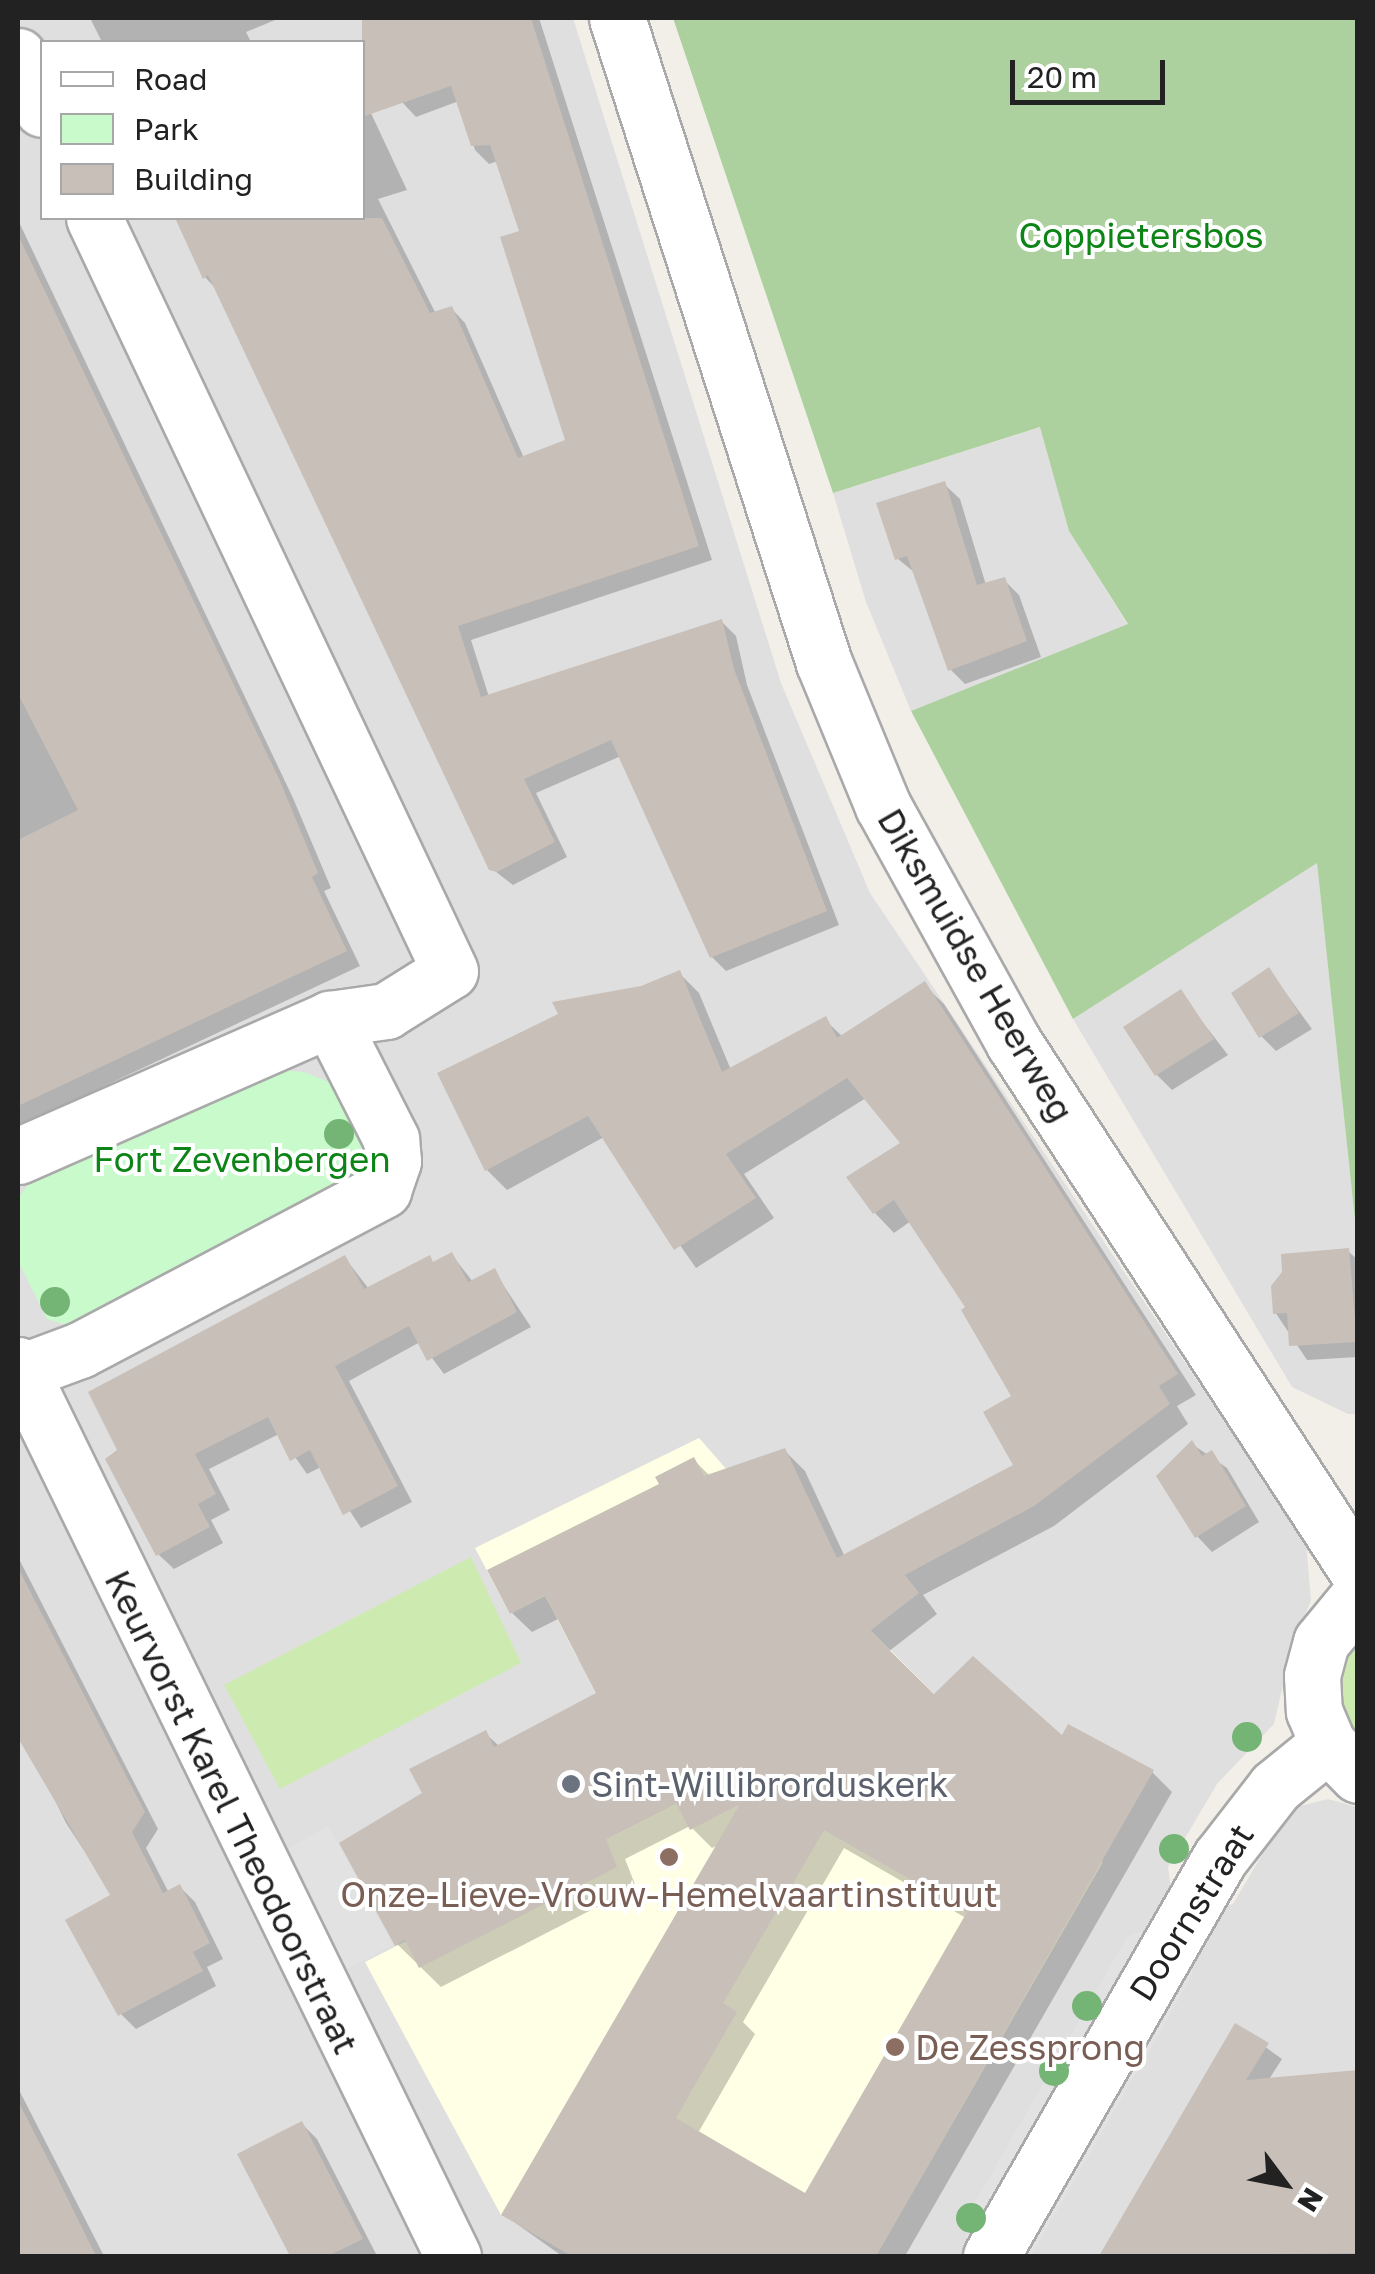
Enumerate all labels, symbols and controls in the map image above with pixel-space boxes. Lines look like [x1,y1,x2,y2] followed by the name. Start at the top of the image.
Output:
[40,40,365,220] legend
[1015,40,1170,102] scale bar
[1027,59,1097,95] text: 20 m
[134,61,208,97] text: Road
[134,111,199,147] text: Park
[134,161,253,197] text: Building
[1018,214,1264,256] park label: Coppietersbos
[869,801,1083,1129] street label: Diksmuidse Heerweg
[93,1138,391,1180] park label: Fort Zevenbergen
[96,1564,368,2060] street label: Keurvorst Karel Theodoorstraat
[591,1763,948,1805] place label: Sint-Willibrorduskerk
[560,1773,582,1795] marker: Sint-Willibrorduskerk
[1120,1816,1262,2008] street label: Doornstraat
[658,1846,680,1868] marker: Onze-Lieve-Vrouw-Hemelvaartinstituut
[340,1873,998,1915] place label: Onze-Lieve-Vrouw-Hemelvaartinstituut
[915,2026,1145,2068] place label: De Zessprong
[884,2036,906,2058] marker: De Zessprong
[1235,2134,1335,2234] north arrow
[1291,2182,1330,2218] text: N

